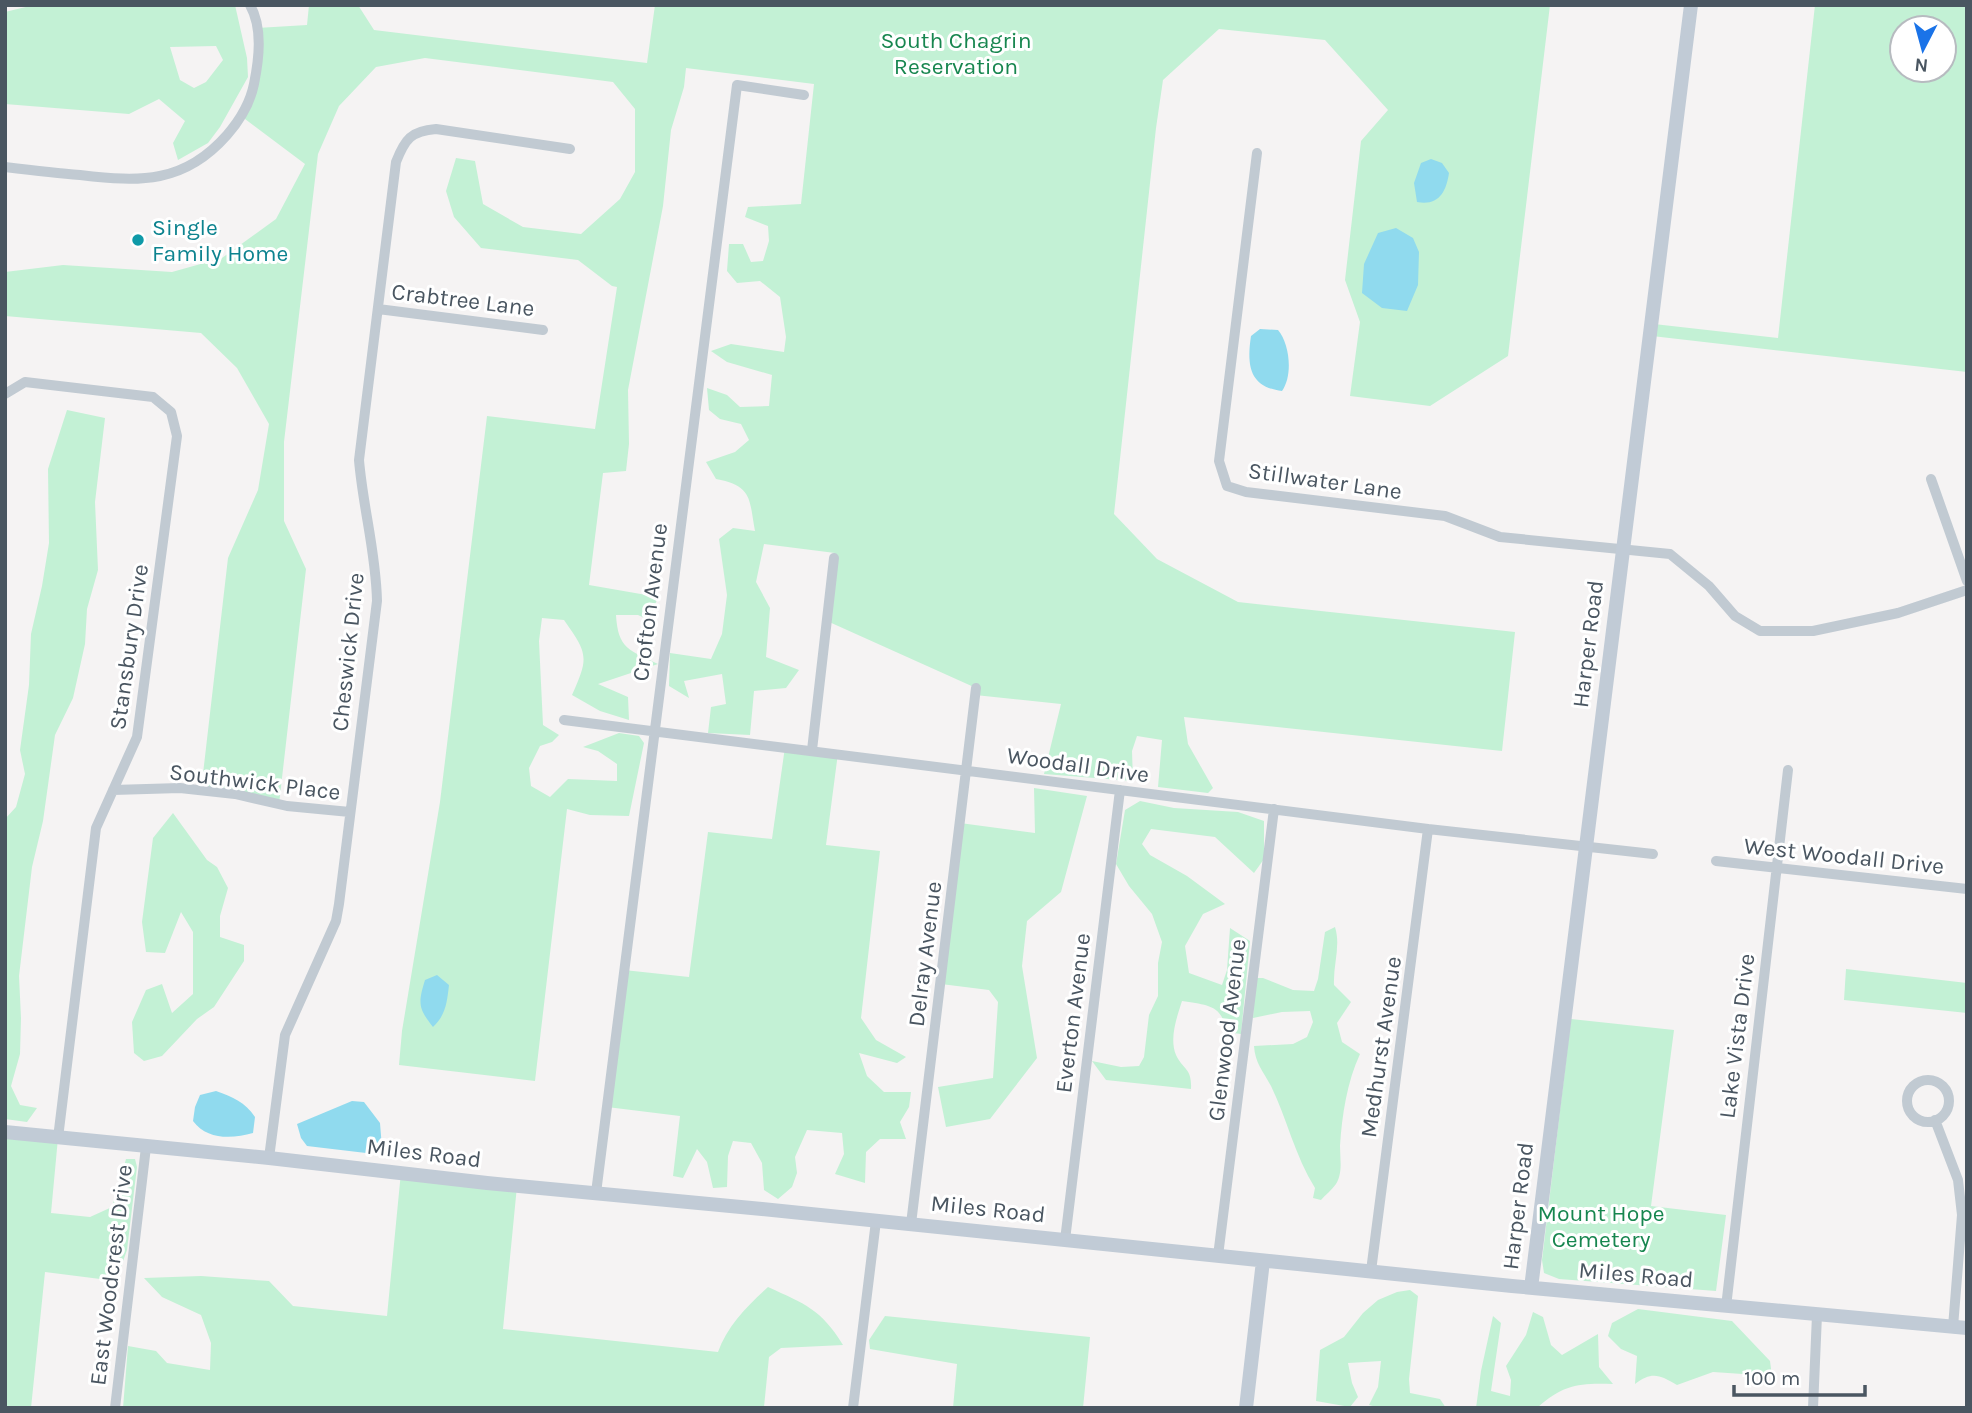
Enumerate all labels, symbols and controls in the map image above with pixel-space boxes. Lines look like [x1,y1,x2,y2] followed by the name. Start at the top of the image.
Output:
[1888,14,1958,84] north arrow
[880,27,1032,80] park label: South Chagrin Reservation
[1913,53,1929,77] text: N
[152,214,288,267] place label: Single Family Home
[130,232,146,248] marker: Single Family Home
[390,278,536,322] street label: Crabtree Lane
[1246,457,1404,505] street label: Stillwater Lane
[627,521,673,683] street label: Crofton Avenue
[104,562,154,732] street label: Stansbury Drive
[326,571,370,733] street label: Cheswick Drive
[1567,579,1609,709] street label: Harper Road
[1005,742,1151,788] street label: Woodall Drive
[168,758,342,806] street label: Southwick Place
[1743,832,1945,880] street label: West Woodall Drive
[903,880,947,1028] street label: Delray Avenue
[1050,932,1096,1094] street label: Everton Avenue
[1202,937,1252,1123] street label: Glenwood Avenue
[1713,952,1761,1120] street label: Lake Vista Drive
[1355,955,1407,1139] street label: Medhurst Avenue
[365,1133,483,1173] street label: Miles Road
[1497,1141,1539,1271] street label: Harper Road
[84,1163,138,1387] street label: East Woodcrest Drive
[929,1190,1047,1228] street label: Miles Road
[1537,1200,1665,1253] park label: Mount Hope Cemetery
[1577,1257,1695,1293] street label: Miles Road
[1734,1354,1865,1398] scale bar
[1744,1366,1801,1390] text: 100 m

